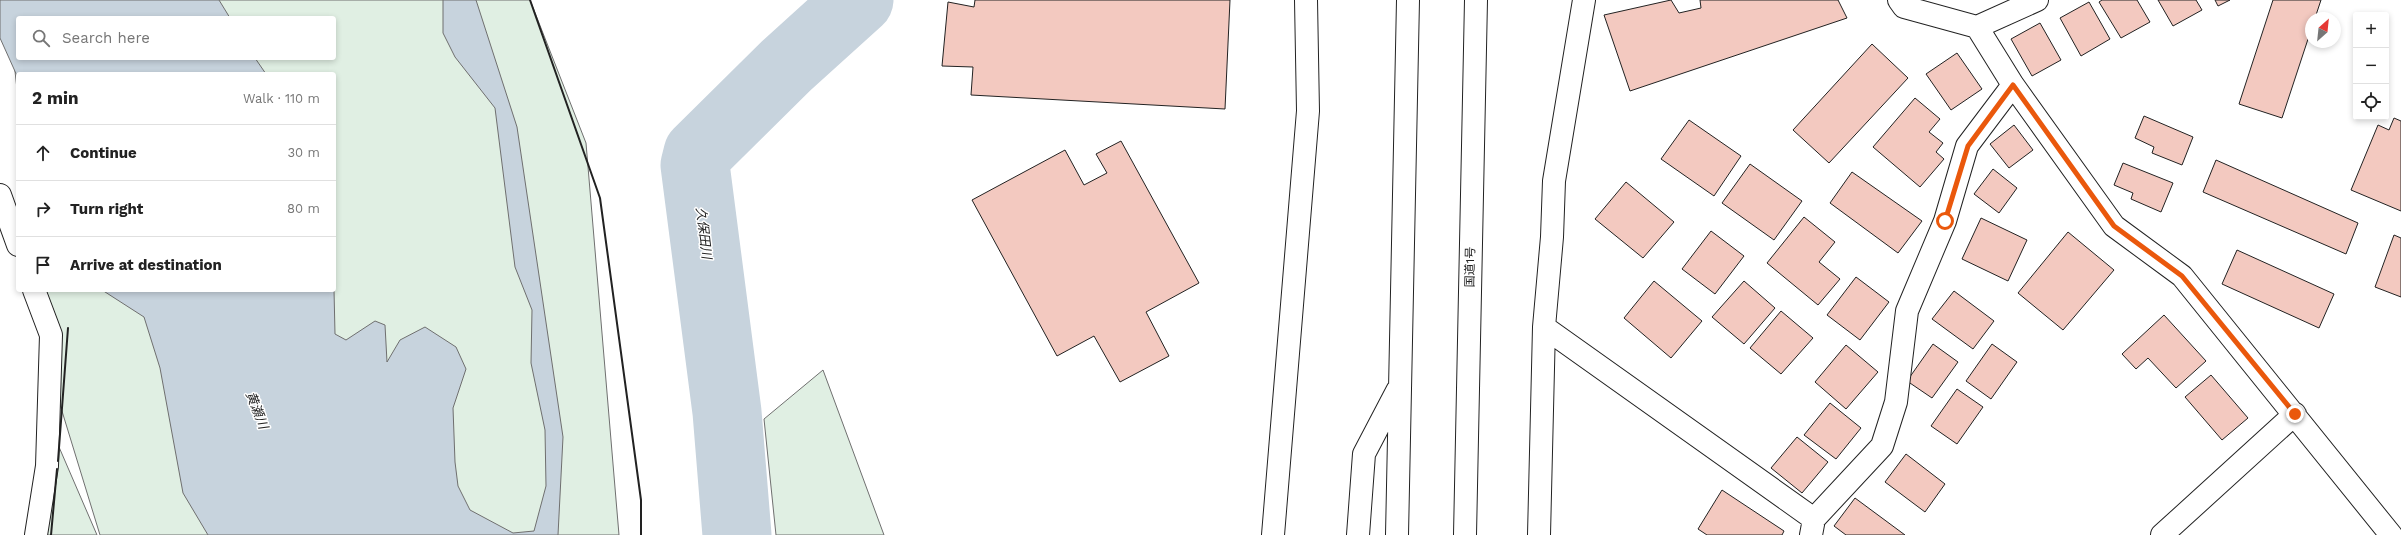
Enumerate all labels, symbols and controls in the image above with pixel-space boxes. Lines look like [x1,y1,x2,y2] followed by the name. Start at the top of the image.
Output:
[2305,12,2341,48] north arrow
[2353,12,2389,120] map controls
[2353,12,2389,48] button: +
[16,16,336,60] search box
[30,27,52,49] icon: search
[62,29,150,47] text: Search here
[2353,48,2389,84] button: −
[2353,84,2389,120] button: locate
[32,88,78,108] text: 2 min
[243,91,320,106] text: Walk · 110 m
[32,142,54,164] icon: ahead
[70,144,137,162] text: Continue
[288,145,320,160] text: 30 m
[32,198,54,220] icon: right
[70,200,143,218] text: Turn right
[287,201,320,216] text: 80 m
[693,206,715,262] water label: 久保田川
[1936,212,1954,230] route start
[1463,247,1477,287] street label: 国道1号
[32,254,54,276] icon: arrive
[70,256,222,274] text: Arrive at destination
[243,389,272,433] water label: 黄瀬川
[2286,405,2304,423] route end

